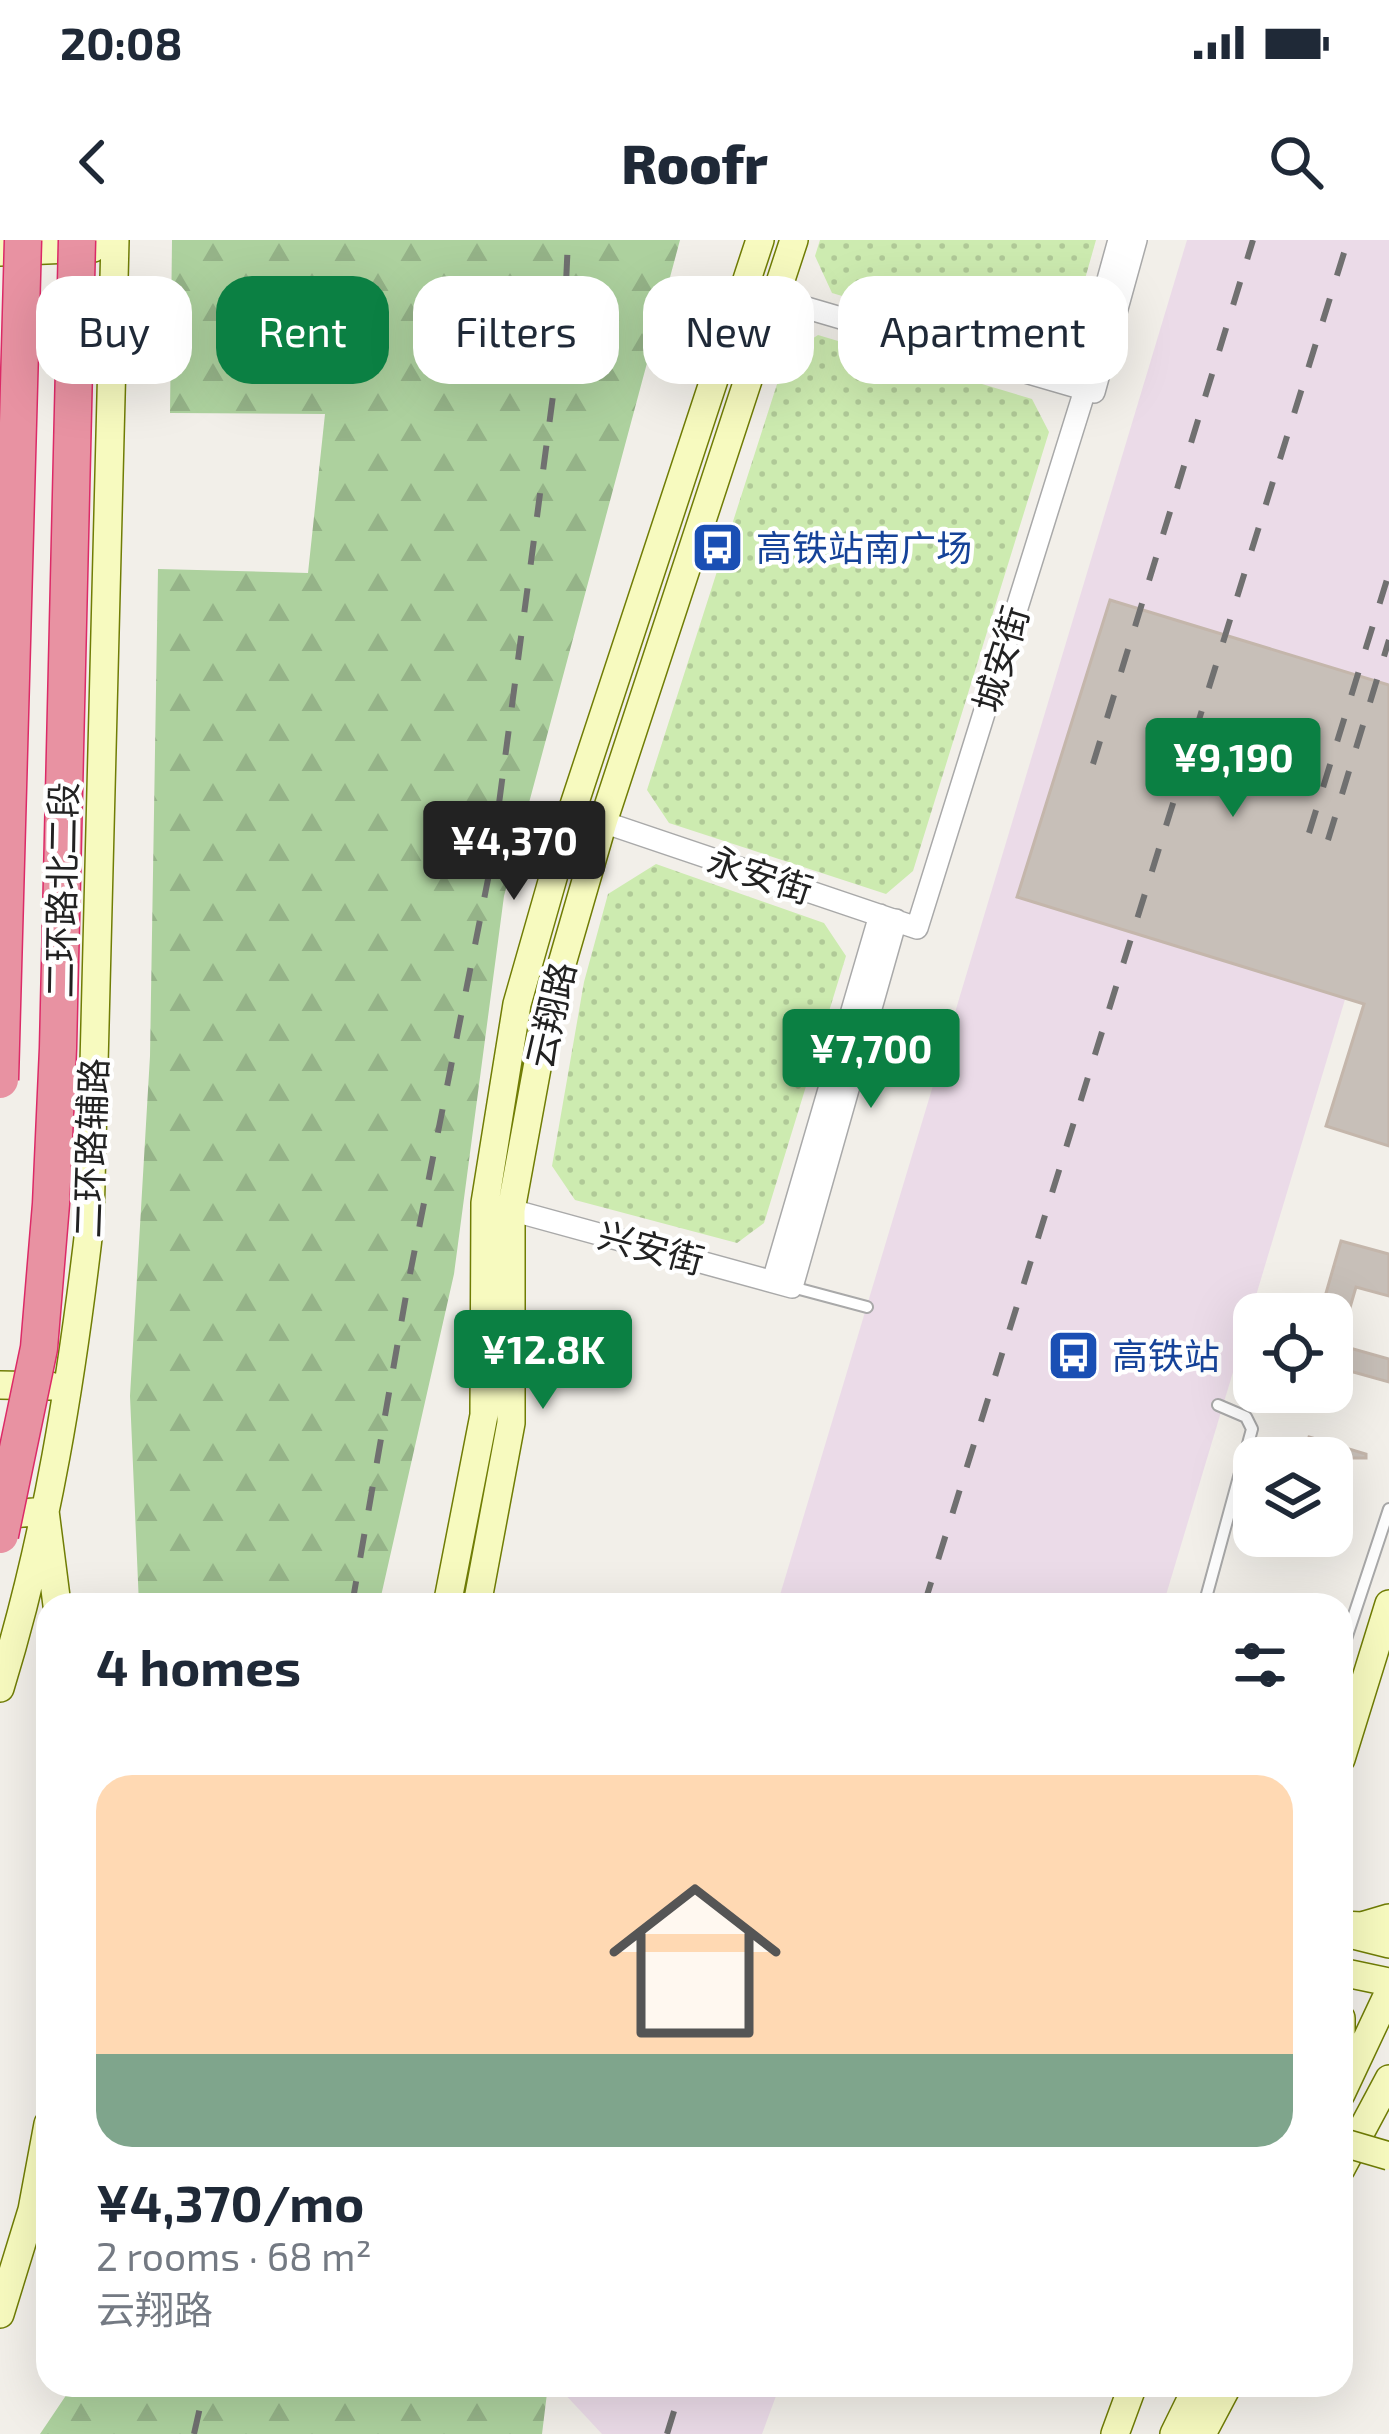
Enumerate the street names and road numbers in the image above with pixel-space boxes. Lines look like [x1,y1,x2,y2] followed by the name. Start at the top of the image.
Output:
[963,601,1036,716] street label: 城安街
[37,782,84,998] street label: 二环路北二段
[702,836,818,911] street label: 永安街
[516,957,583,1072] street label: 云翔路
[65,1057,114,1239] street label: 二环路辅路
[594,1212,709,1281] street label: 兴安街

